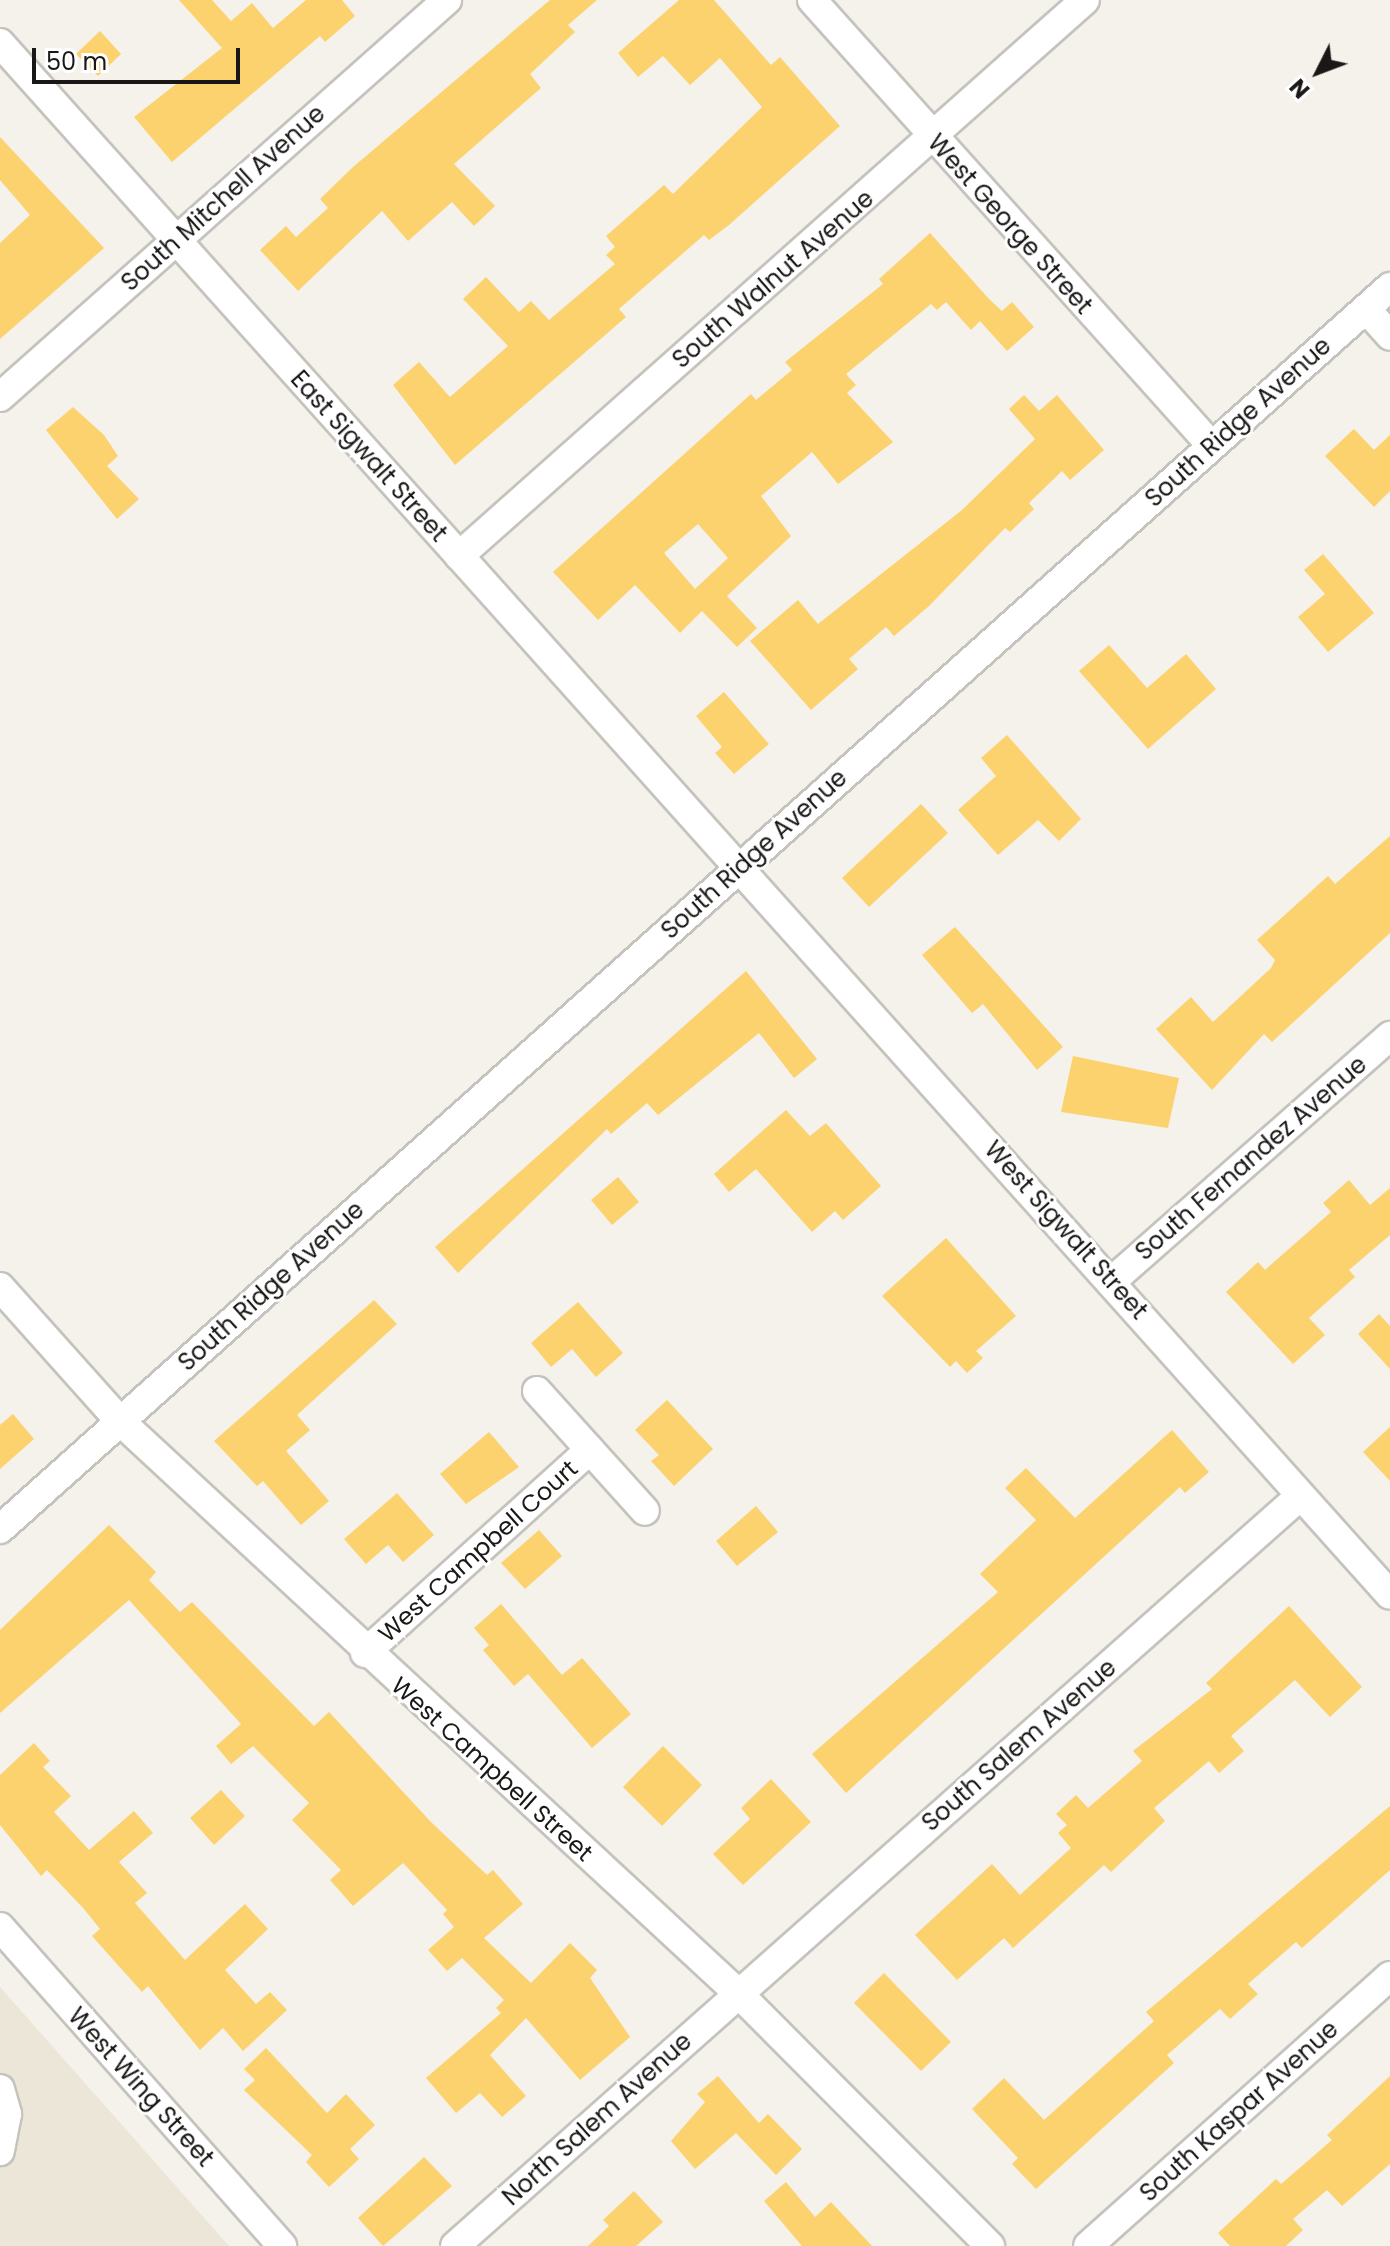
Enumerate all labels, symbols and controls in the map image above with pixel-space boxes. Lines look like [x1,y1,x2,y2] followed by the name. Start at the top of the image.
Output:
[36,32,244,82] scale bar
[1278,32,1358,112] north arrow
[46,45,107,78] text: 50 m
[1283,72,1317,105] text: N
[115,99,331,297] street label: South Mitchell Avenue
[922,128,1098,320] street label: West George Street
[667,184,879,374] street label: South Walnut Avenue
[1139,331,1337,513] street label: South Ridge Avenue
[285,365,453,547] street label: East Sigwalt Street
[655,763,853,945] street label: South Ridge Avenue
[1130,1050,1372,1266] street label: South Fernandez Avenue
[979,1135,1153,1325] street label: West Sigwalt Street
[172,1195,370,1377] street label: South Ridge Avenue
[373,1454,583,1648] street label: West Campbell Court
[916,1653,1122,1837] street label: South Salem Avenue
[385,1671,599,1867] street label: West Campbell Street
[62,2002,220,2172] street label: West Wing Street
[1134,2015,1344,2207] street label: South Kaspar Avenue
[497,2027,697,2211] street label: North Salem Avenue

